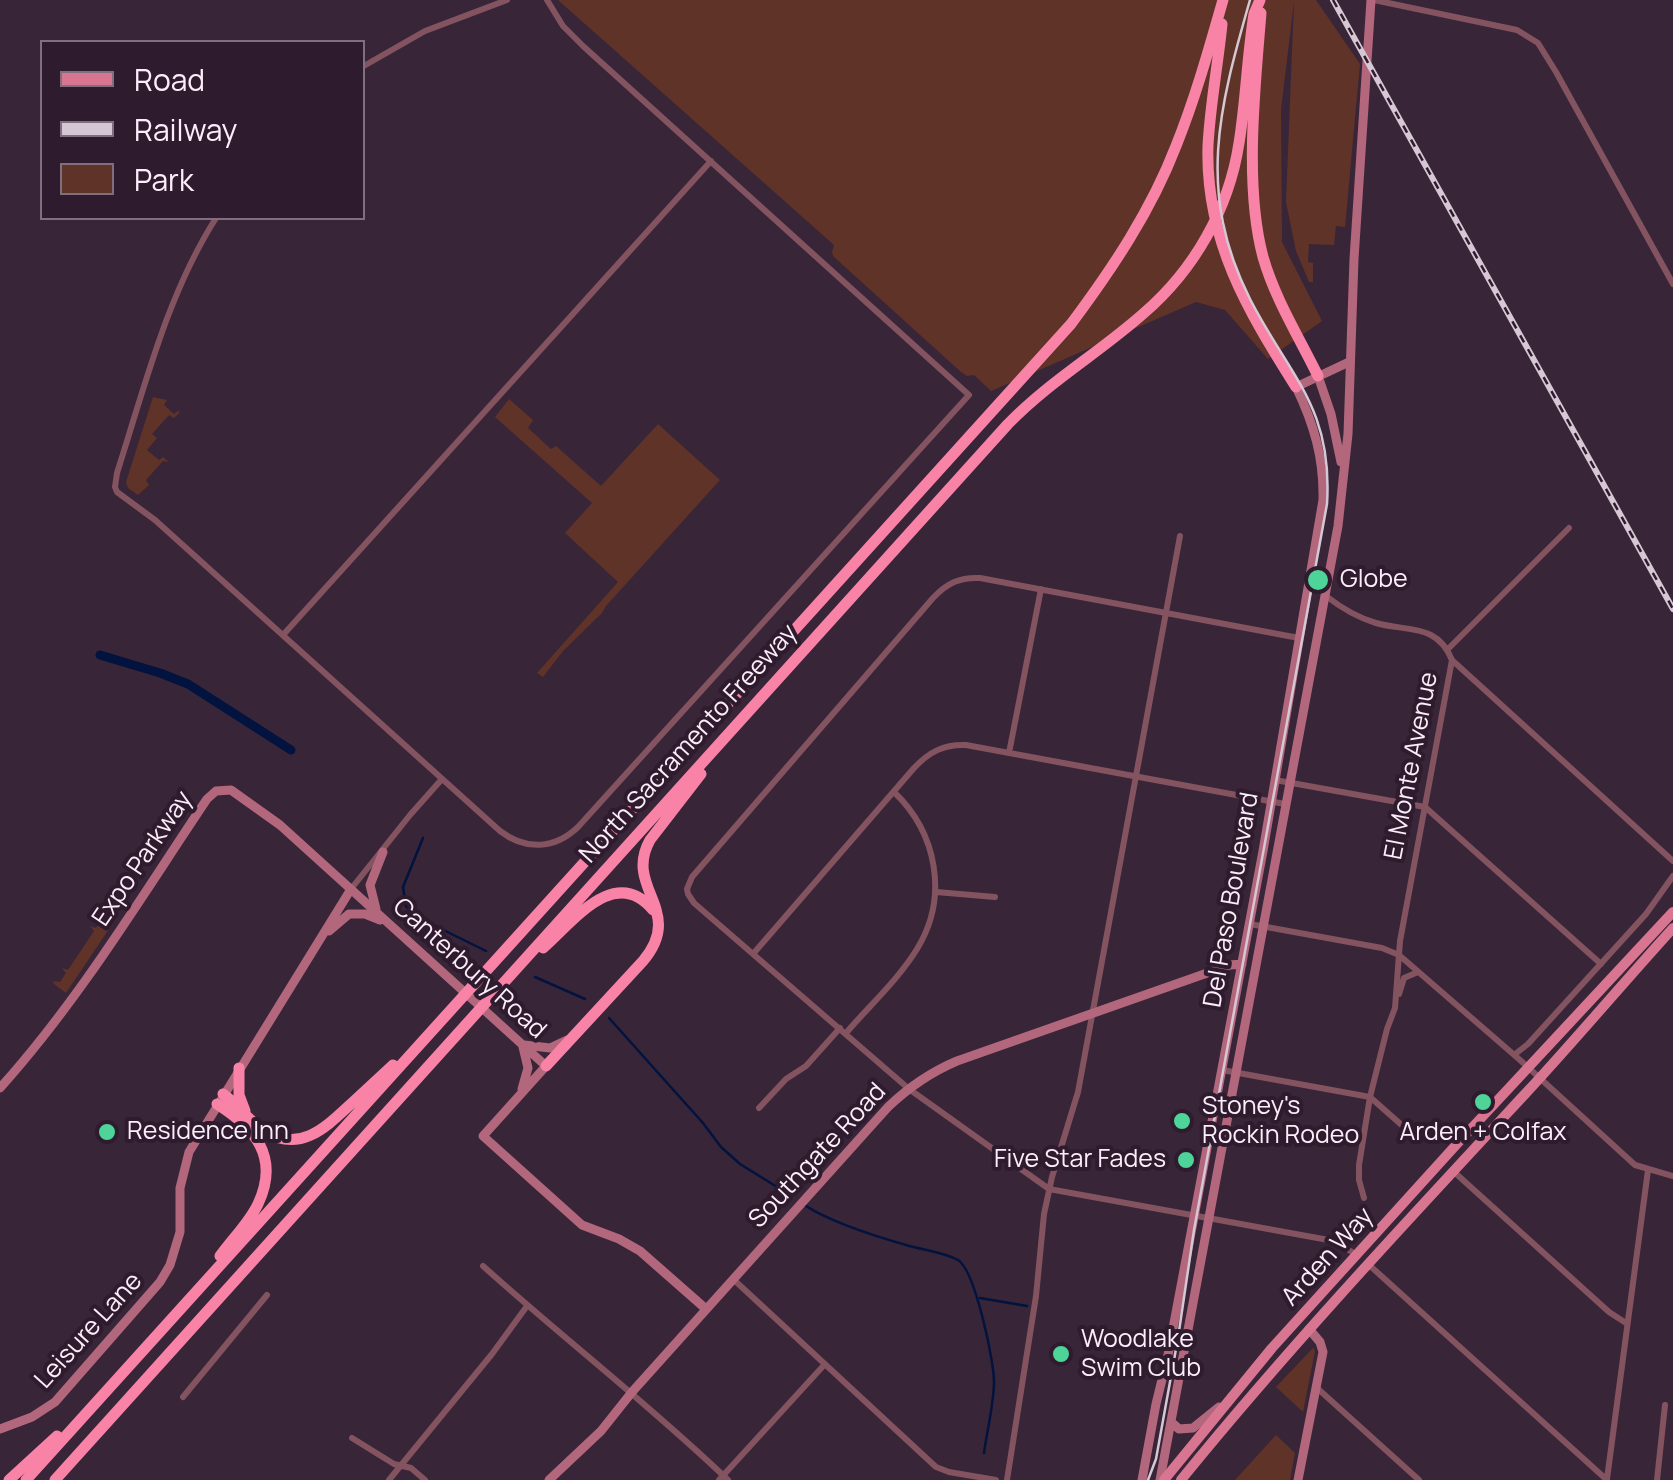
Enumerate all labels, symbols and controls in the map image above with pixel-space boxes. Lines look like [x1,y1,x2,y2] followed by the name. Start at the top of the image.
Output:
[40,40,365,220] legend
[134,59,205,100] text: Road
[134,109,237,150] text: Railway
[134,159,194,200] text: Park
[1340,565,1408,595] place label: Globe
[1305,567,1331,593] marker: Globe
[574,619,804,869] street label: North Sacramento Freeway
[1379,670,1445,862] street label: El Monte Avenue
[87,786,199,932] street label: Expo Parkway
[1198,790,1266,1010] street label: Del Paso Boulevard
[386,892,552,1046] street label: Canterbury Road
[743,1077,893,1235] street label: Southgate Road
[1472,1091,1494,1113] marker: Arden + Colfax
[1202,1092,1359,1151] place label: Stoney's Rockin Rodeo
[1171,1110,1193,1132] marker: Stoney's Rockin Rodeo
[127,1117,289,1147] place label: Residence Inn
[1400,1118,1566,1148] place label: Arden + Colfax
[96,1121,118,1143] marker: Residence Inn
[994,1145,1166,1175] place label: Five Star Fades
[1175,1149,1197,1171] marker: Five Star Fades
[1276,1202,1380,1312] street label: Arden Way
[29,1267,149,1395] street label: Leisure Lane
[1081,1325,1201,1384] place label: Woodlake Swim Club
[1050,1343,1072,1365] marker: Woodlake Swim Club

